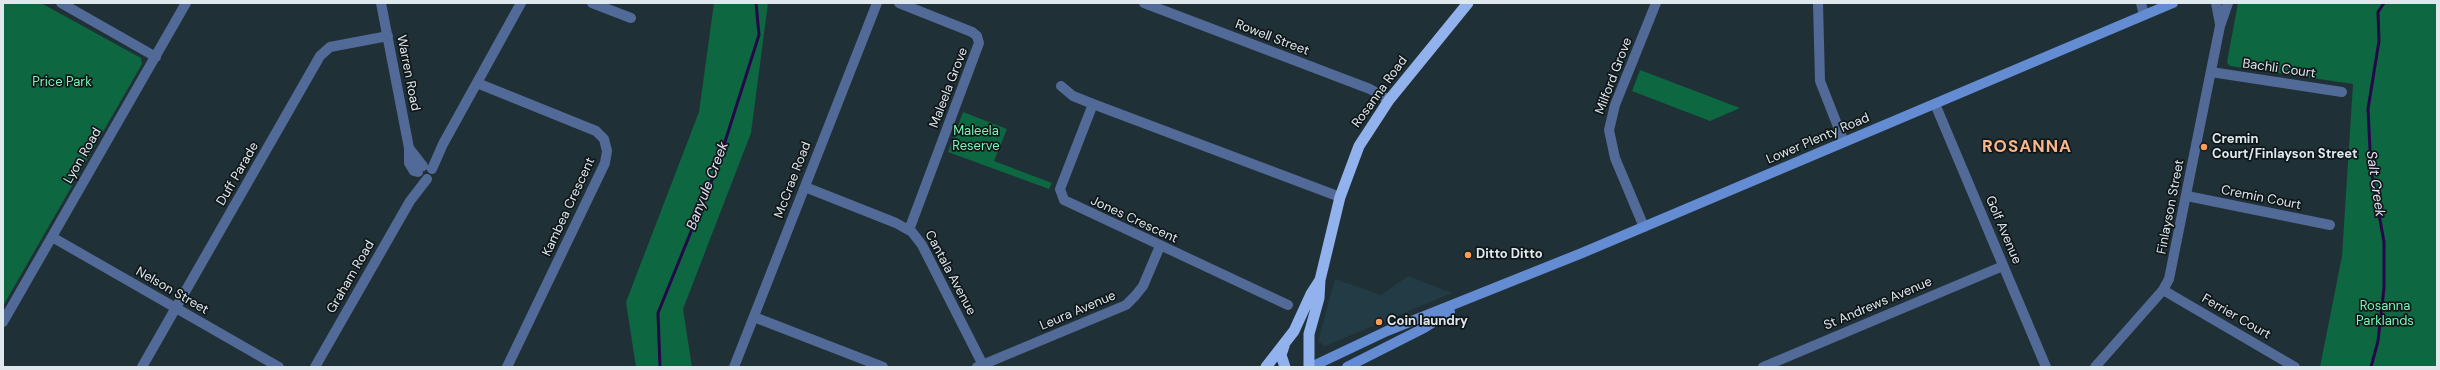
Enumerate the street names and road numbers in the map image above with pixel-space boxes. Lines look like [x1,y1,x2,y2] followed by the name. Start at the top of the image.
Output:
[1233,17,1311,59] street label: Rowell Street
[393,34,423,112] street label: Warren Road
[1592,36,1636,116] street label: Milford Grove
[927,46,971,130] street label: Maleela Grove
[1349,53,1411,131] street label: Rosanna Road
[2241,56,2317,82] street label: Bachli Court
[1764,110,1872,168] street label: Lower Plenty Road
[61,125,105,187] street label: Lyon Road
[214,140,262,208] street label: Duff Parade
[771,140,815,220] street label: McCrae Road
[539,155,599,259] street label: Kambea Crescent
[2154,158,2188,256] street label: Finlayson Street
[2220,183,2302,213] street label: Cremin Court
[1088,193,1180,247] street label: Jones Crescent
[1982,194,2024,266] street label: Golf Avenue
[921,228,979,318] street label: Cantala Avenue
[324,238,378,316] street label: Graham Road
[133,264,211,318] street label: Nelson Street
[1822,274,1934,334] street label: St Andrews Avenue
[1038,288,1118,334] street label: Leura Avenue
[2199,291,2273,343] street label: Ferrier Court

